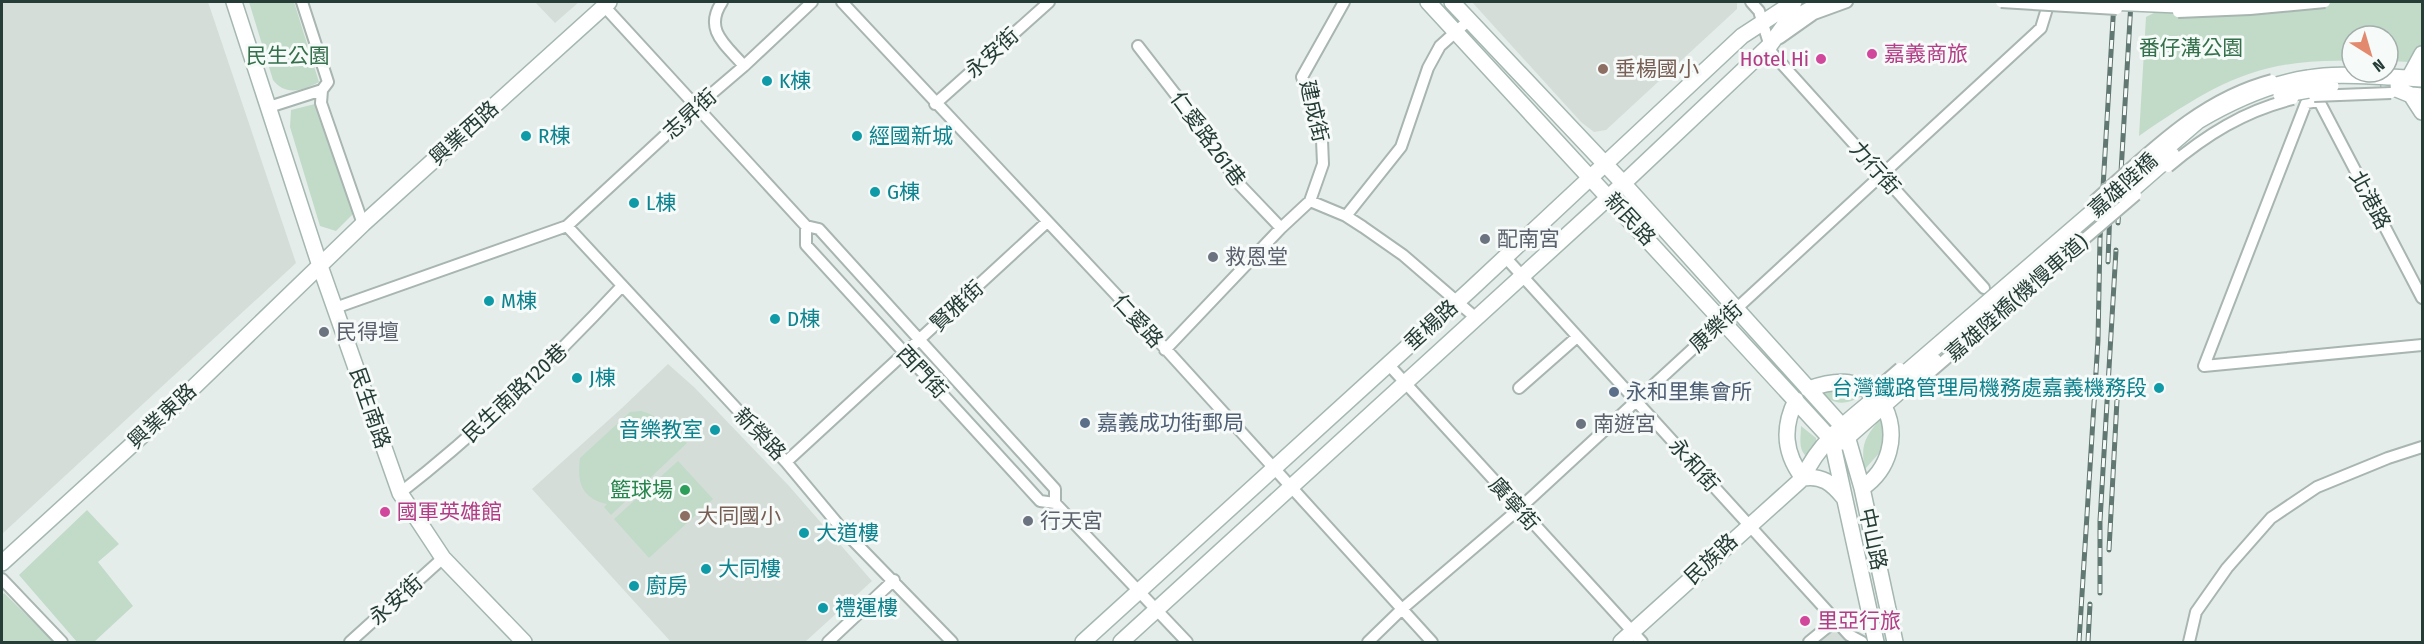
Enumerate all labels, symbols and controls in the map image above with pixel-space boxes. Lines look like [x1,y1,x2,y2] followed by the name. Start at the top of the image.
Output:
[960,22,1024,84] street label: 永安街
[2340,24,2400,84] north arrow
[2139,35,2244,61] park label: 番仔溝公園
[1884,41,1968,67] place label: 嘉義商旅
[246,43,330,69] park label: 民生公園
[1740,46,1809,72] place label: Hotel Hi
[1865,47,1879,61] marker: 嘉義商旅
[1814,52,1828,66] marker: Hotel Hi
[2369,55,2388,76] text: N
[1615,56,1699,82] place label: 垂楊國小
[1596,62,1610,76] marker: 垂楊國小
[779,68,811,94] place label: K棟
[760,74,774,88] marker: K棟
[1294,77,1334,145] street label: 建成街
[658,83,722,145] street label: 志昇街
[1165,86,1251,192] street label: 仁愛路261巷
[424,95,504,171] street label: 興業西路
[538,123,570,149] place label: R棟
[869,123,953,149] place label: 經國新城
[519,129,533,143] marker: R棟
[850,129,864,143] marker: 經國新城
[1844,136,1906,200] street label: 力行街
[2083,147,2163,223] street label: 嘉雄陸橋
[2344,166,2396,234] street label: 北港路
[887,179,920,205] place label: G棟
[868,185,882,199] marker: G棟
[1599,187,1661,251] street label: 新民路
[646,190,676,216] place label: L棟
[627,196,641,210] marker: L棟
[1497,226,1560,252] place label: 配南宮
[1940,229,2094,367] street label: 嘉雄陸橋(機慢車道)
[1478,232,1492,246] marker: 配南宮
[1225,244,1288,270] place label: 救恩堂
[1206,250,1220,264] marker: 救恩堂
[925,275,989,337] street label: 賢雅街
[501,288,537,314] place label: M棟
[1107,289,1169,353] street label: 仁愛路
[482,294,496,308] marker: M棟
[1399,294,1463,356] street label: 垂楊路
[1684,296,1748,358] street label: 康樂街
[787,306,820,332] place label: D棟
[768,312,782,326] marker: D棟
[336,319,399,345] place label: 民得壇
[317,325,331,339] marker: 民得壇
[457,338,573,448] street label: 民生南路120巷
[891,340,953,404] street label: 西門街
[344,364,396,452] street label: 民生南路
[589,365,616,391] place label: J棟
[570,371,584,385] marker: J棟
[1832,375,2147,401] place label: 台灣鐵路管理局機務處嘉義機務段
[122,378,202,454] street label: 興業東路
[1626,379,1752,405] place label: 永和里集會所
[2152,381,2166,395] marker: 台灣鐵路管理局機務處嘉義機務段
[1607,385,1621,399] marker: 永和里集會所
[729,402,791,466] street label: 新榮路
[1097,410,1244,436] place label: 嘉義成功街郵局
[1593,411,1656,437] place label: 南遊宮
[1078,416,1092,430] marker: 嘉義成功街郵局
[619,417,703,443] place label: 音樂教室
[1574,417,1588,431] marker: 南遊宮
[708,423,722,437] marker: 音樂教室
[1663,433,1725,497] street label: 永和街
[1483,472,1545,536] street label: 廣寧街
[610,477,673,503] place label: 籃球場
[678,483,692,497] marker: 籃球場
[397,499,502,525] place label: 國軍英雄館
[697,503,781,529] place label: 大同國小
[378,505,392,519] marker: 國軍英雄館
[1854,505,1892,573] street label: 中山路
[1040,508,1103,534] place label: 行天宮
[678,509,692,523] marker: 大同國小
[1021,514,1035,528] marker: 行天宮
[816,520,879,546] place label: 大道樓
[797,526,811,540] marker: 大道樓
[1679,528,1743,590] street label: 民族路
[718,556,781,582] place label: 大同樓
[699,562,713,576] marker: 大同樓
[364,569,428,631] street label: 永安街
[646,573,688,599] place label: 廚房
[627,579,641,593] marker: 廚房
[835,595,898,621] place label: 禮運樓
[816,601,830,615] marker: 禮運樓
[1817,608,1901,634] place label: 里亞行旅
[1798,614,1812,628] marker: 里亞行旅

